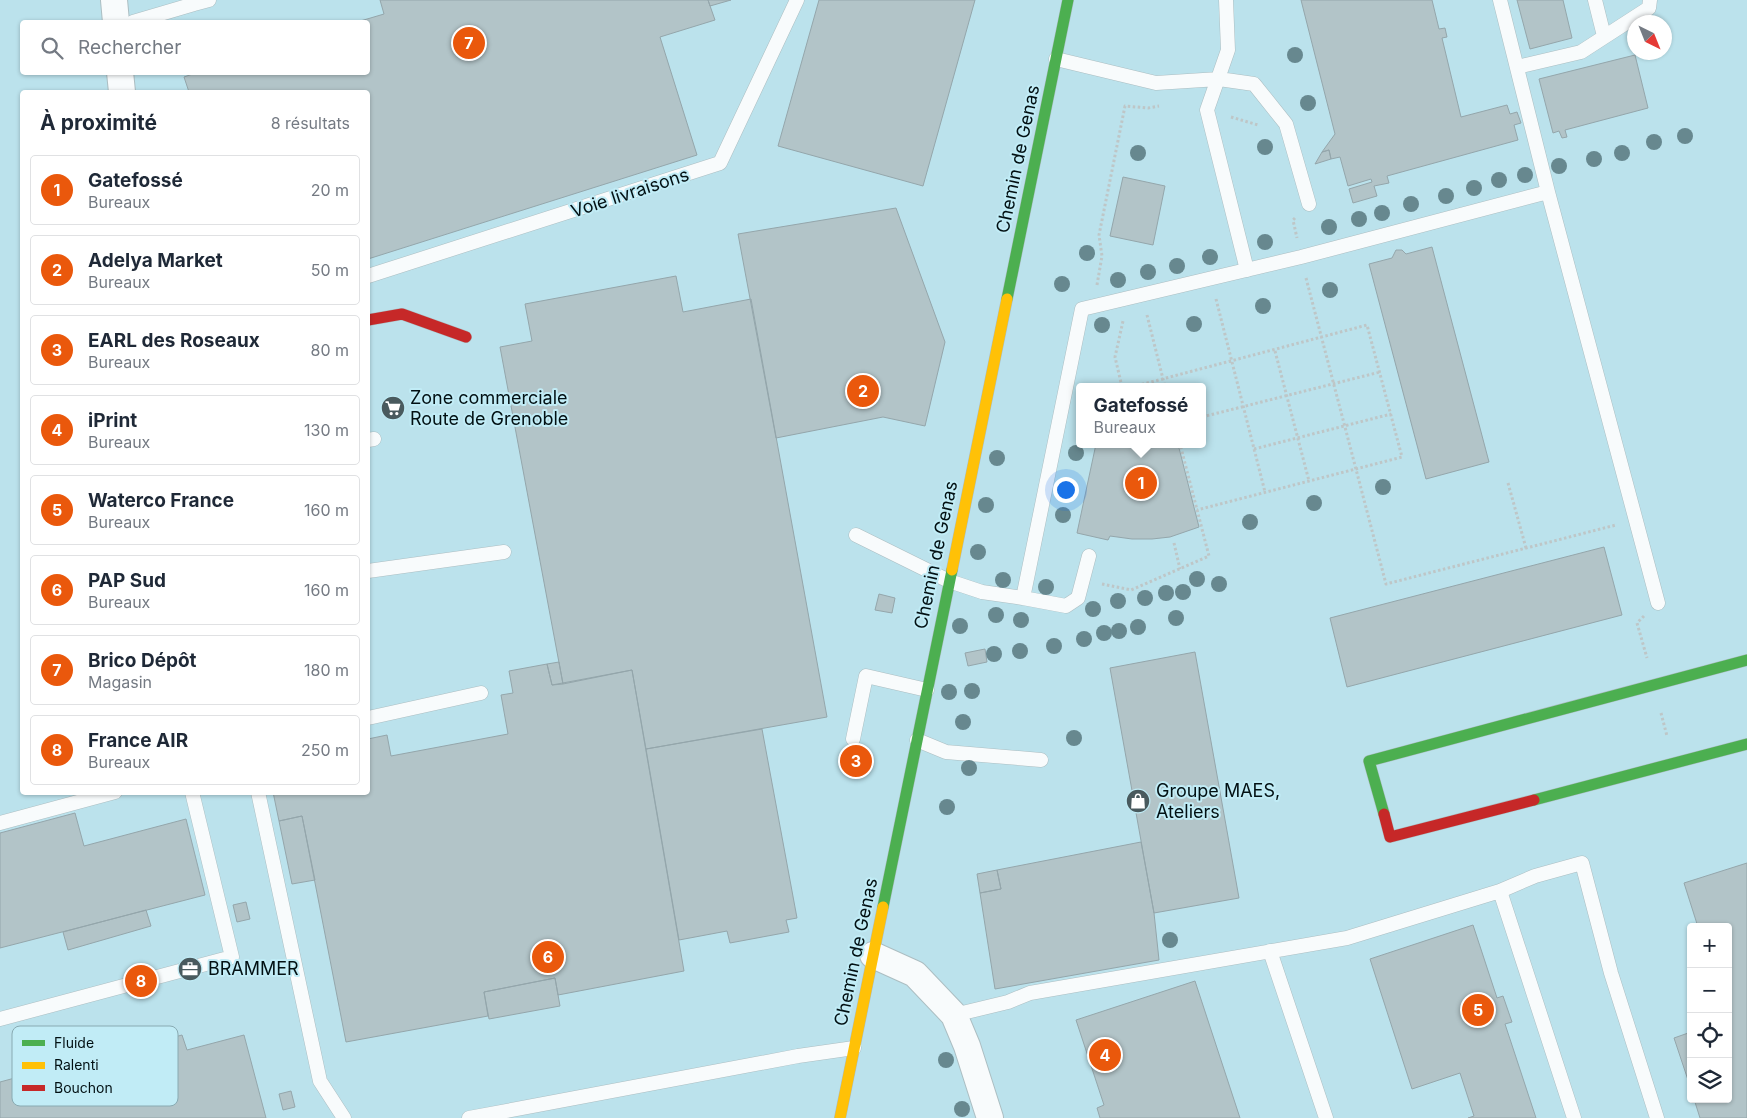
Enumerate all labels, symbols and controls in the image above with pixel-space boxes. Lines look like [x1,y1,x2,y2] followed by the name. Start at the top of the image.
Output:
[1627,15,1672,60] north arrow
[20,20,370,75] search box
[453,24,485,62] pin: 7
[38,34,66,62] icon: search
[78,36,181,59] text: Rechercher
[992,83,1043,235] street label: Chemin de Genas
[40,110,157,135] text: À proximité
[271,113,350,133] text: 8 résultats
[568,164,691,221] street label: Voie livraisons
[88,169,183,192] text: Gatefossé
[54,180,60,200] text: 1
[311,180,349,200] text: 20 m
[88,192,150,212] text: Bureaux
[88,249,223,272] text: Adelya Market
[52,260,62,280] text: 2
[311,260,349,280] text: 50 m
[88,272,150,292] text: Bureaux
[88,329,260,352] text: EARL des Roseaux
[52,340,62,360] text: 3
[310,340,349,360] text: 80 m
[88,352,150,372] text: Bureaux
[847,372,879,410] pin: 2
[1076,383,1206,448] popup
[410,387,568,429] place label: Zone commerciale Route de Grenoble
[1094,394,1188,417] text: Gatefossé
[380,395,406,421] supermarket icon: Zone commerciale Route de Grenoble
[88,409,137,432] text: iPrint
[1094,417,1156,437] text: Bureaux
[52,420,62,440] text: 4
[304,420,349,440] text: 130 m
[88,432,150,452] text: Bureaux
[1125,464,1157,502] pin: 1
[1053,477,1079,503] your location
[910,479,961,631] street label: Chemin de Genas
[88,489,234,512] text: Waterco France
[52,500,62,520] text: 5
[304,500,349,520] text: 160 m
[88,512,150,532] text: Bureaux
[88,569,166,592] text: PAP Sud
[52,580,62,600] text: 6
[304,580,349,600] text: 160 m
[88,592,150,612] text: Bureaux
[88,649,197,672] text: Brico Dépôt
[52,660,62,680] text: 7
[304,660,349,680] text: 180 m
[88,672,152,692] text: Magasin
[88,729,188,752] text: France AIR
[52,740,62,760] text: 8
[301,740,349,760] text: 250 m
[840,742,872,780] pin: 3
[88,752,150,772] text: Bureaux
[1156,780,1280,822] place label: Groupe MAES, Ateliers
[1125,788,1151,814] shop icon: Groupe MAES, Ateliers
[830,876,881,1028] street label: Chemin de Genas
[1687,923,1732,1103] map controls
[1687,923,1732,968] button: +
[532,938,564,976] pin: 6
[177,956,203,982] office icon: BRAMMER
[208,958,299,979] place label: BRAMMER
[125,962,157,1000] pin: 8
[1687,968,1732,1013] button: −
[1462,991,1494,1029] pin: 5
[1687,1013,1732,1058] button: locate
[12,1026,178,1106] legend
[54,1034,94,1051] text: Fluide
[1089,1036,1121,1074] pin: 4
[54,1056,99,1073] text: Ralenti
[1687,1058,1732,1103] button: layers
[54,1079,113,1096] text: Bouchon

